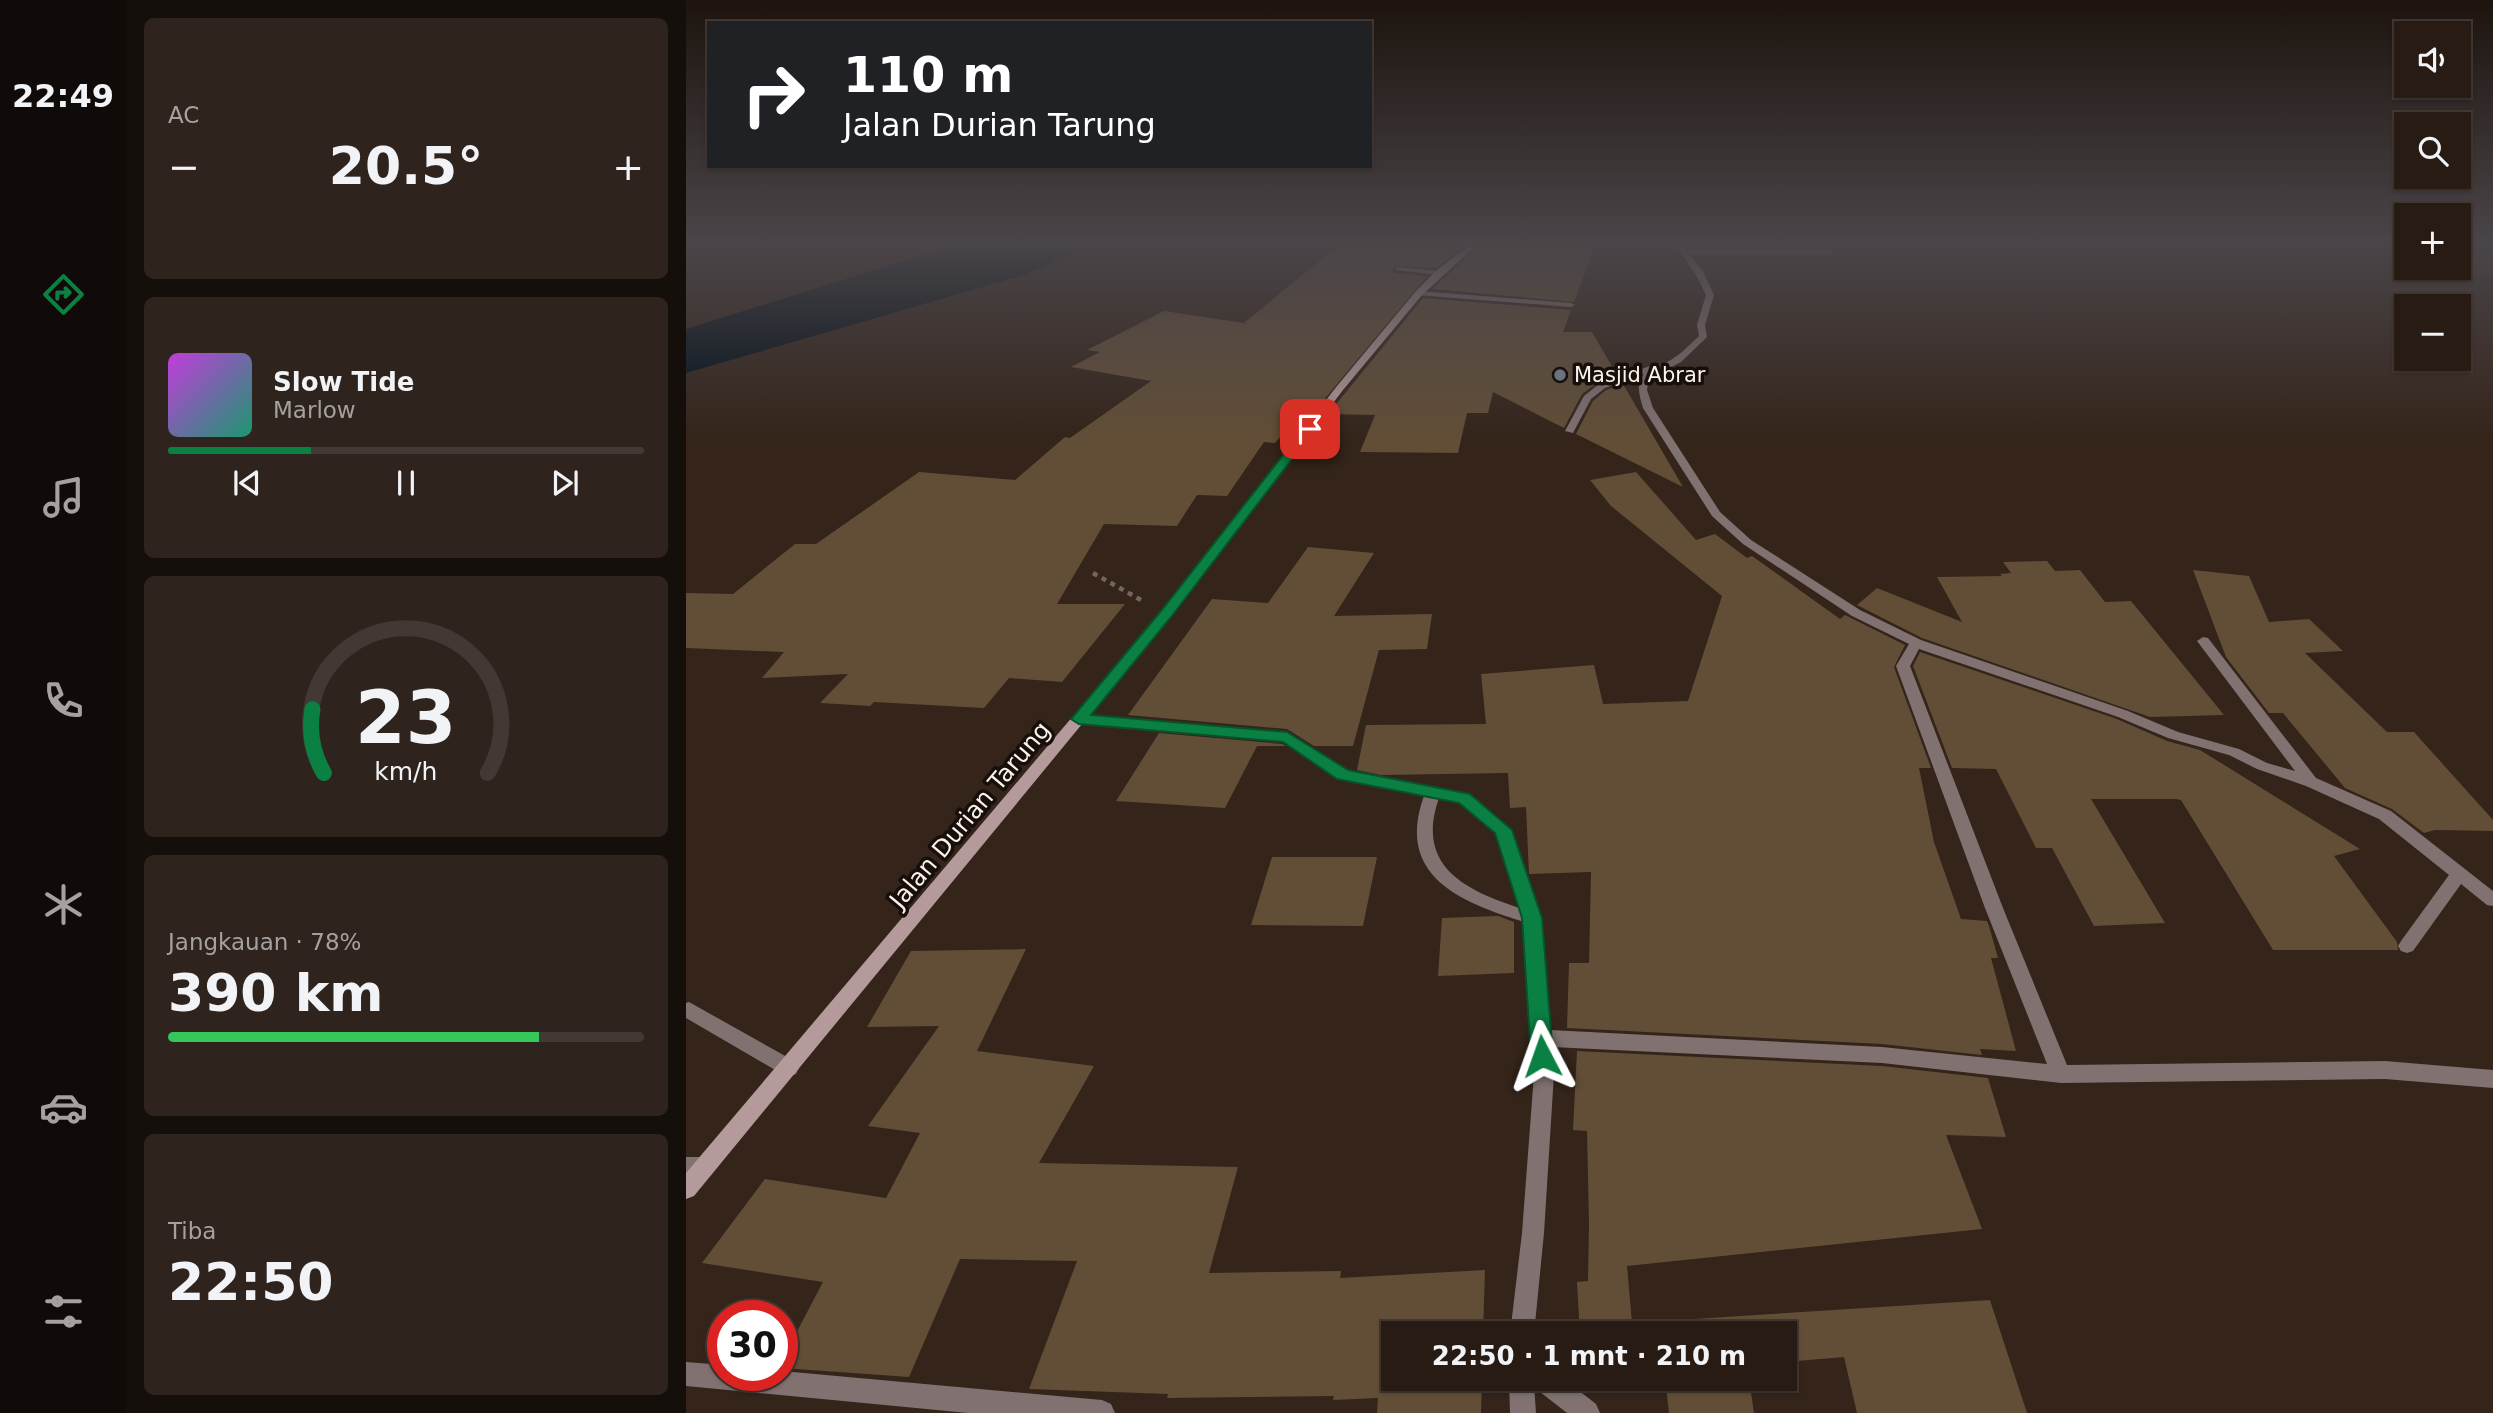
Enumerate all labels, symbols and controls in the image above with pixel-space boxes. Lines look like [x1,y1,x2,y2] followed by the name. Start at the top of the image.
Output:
[2394,21,2471,371] map controls
[2394,21,2471,98] button: sound
[843,47,1013,104] text: 110 m
[728,49,819,140] icon: right
[12,77,114,115] text: 22:49
[168,102,199,128] text: AC
[843,106,1156,144] text: Jalan Durian Tarung
[2394,112,2471,189] button: search
[329,136,483,196] text: 20.5°
[168,145,200,189] text: −
[612,145,644,189] text: +
[2394,203,2471,280] button: +
[39,270,88,319] icon: directions
[2394,294,2471,371] button: −
[1574,363,1706,387] place label: Masjid Abrar
[273,367,414,397] text: Slow Tide
[1552,367,1568,383] marker: Masjid Abrar
[273,397,356,423] text: Marlow
[1280,399,1340,459] pin
[1291,410,1329,448] icon: arrive
[228,464,266,502] icon: previous
[387,464,425,502] icon: pause
[546,464,584,502] icon: next
[39,473,88,522] icon: music
[355,675,457,760] text: 23
[39,676,88,725] icon: phone
[883,716,1056,915] street label: Jalan Durian Tarung
[374,756,438,785] text: km/h
[39,880,88,929] icon: climate
[168,929,361,955] text: Jangkauan · 78%
[168,963,383,1023] text: 390 km
[1505,1019,1579,1093] position arrow
[39,1083,88,1132] icon: car
[168,1218,216,1244] text: Tiba
[168,1252,334,1312] text: 22:50
[39,1287,88,1336] icon: filters
[707,1300,798,1391] speed limit sign: 30
[1432,1341,1746,1371] text: 22:50 · 1 mnt · 210 m

